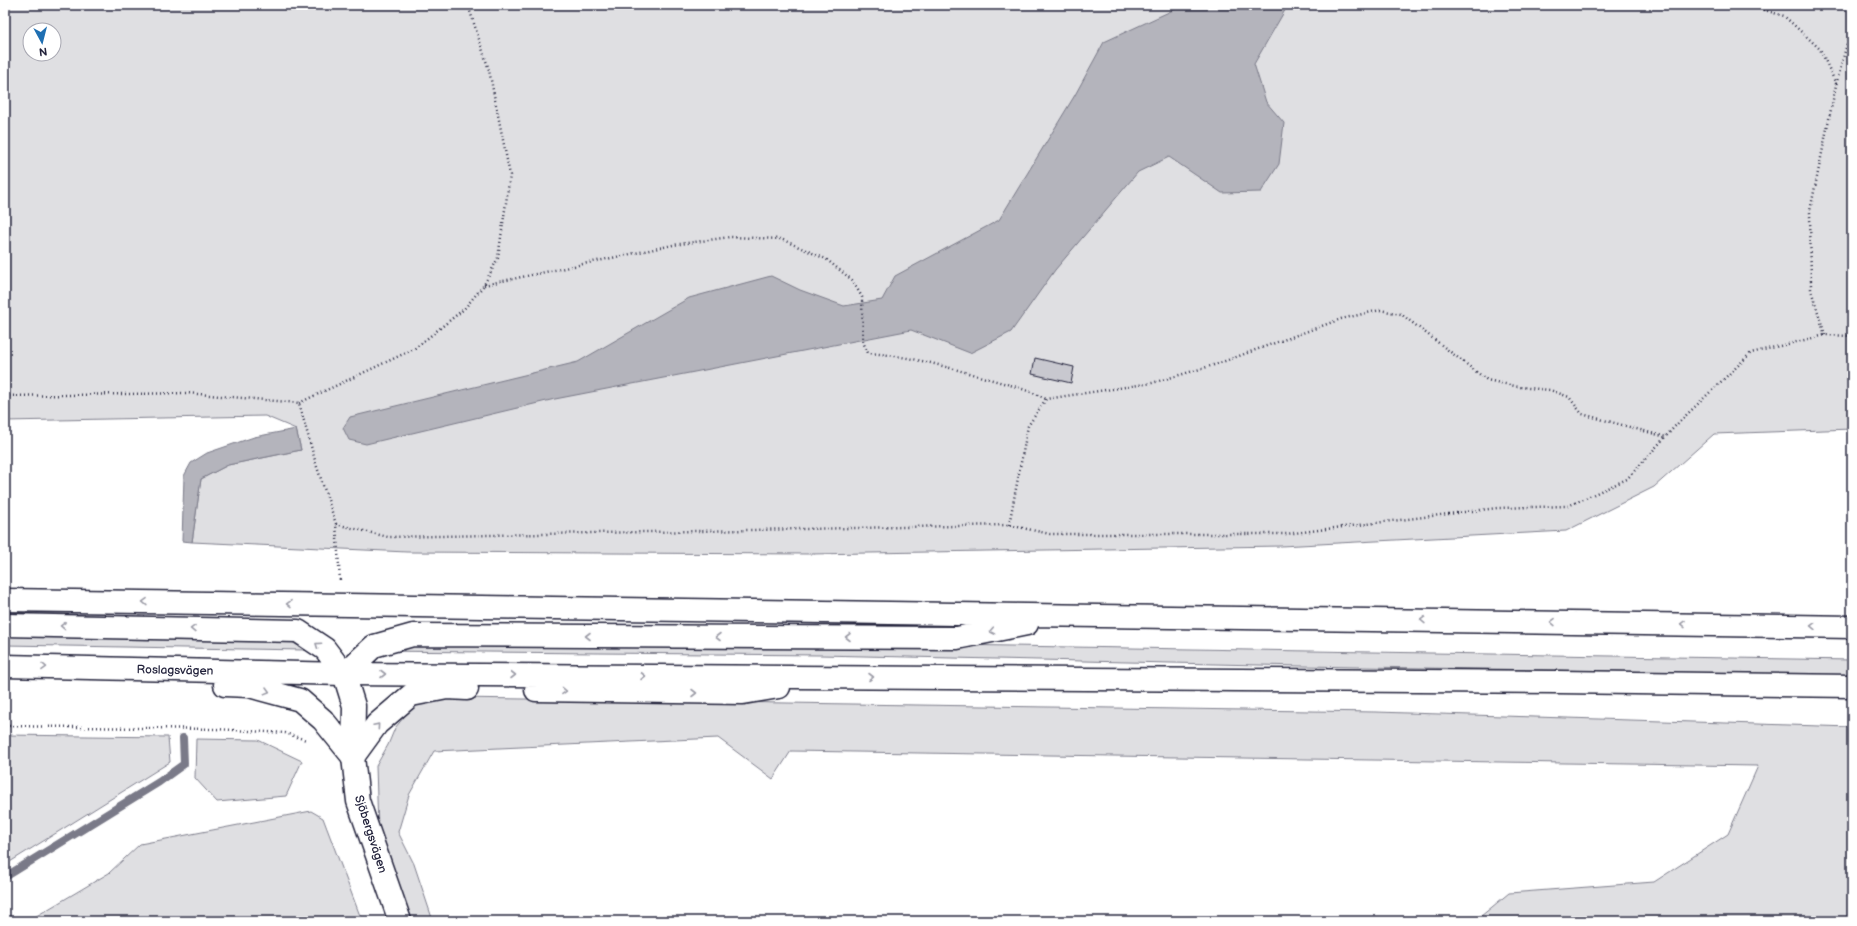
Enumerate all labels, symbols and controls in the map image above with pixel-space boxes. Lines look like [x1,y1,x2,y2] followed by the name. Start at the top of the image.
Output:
[22,22,62,62] north arrow
[38,44,48,58] text: N
[142,598,148,606] one-way arrow
[286,600,292,609] one-way arrow
[1420,616,1426,624] one-way arrow
[1550,618,1556,626] one-way arrow
[1680,620,1686,628] one-way arrow
[60,622,66,630] one-way arrow
[1810,622,1816,631] one-way arrow
[190,625,196,633] one-way arrow
[988,626,995,635] one-way arrow
[585,632,591,640] one-way arrow
[715,633,721,641] one-way arrow
[845,633,851,641] one-way arrow
[316,643,323,650] one-way arrow
[136,662,214,679] street label: Roslagsvägen
[41,663,47,671] one-way arrow
[380,670,386,678] one-way arrow
[510,671,516,679] one-way arrow
[640,672,646,680] one-way arrow
[868,673,874,681] one-way arrow
[264,686,271,695] one-way arrow
[561,687,567,695] one-way arrow
[691,689,697,697] one-way arrow
[372,723,379,730] one-way arrow
[351,793,390,875] street label: Sjöbergsvägen

